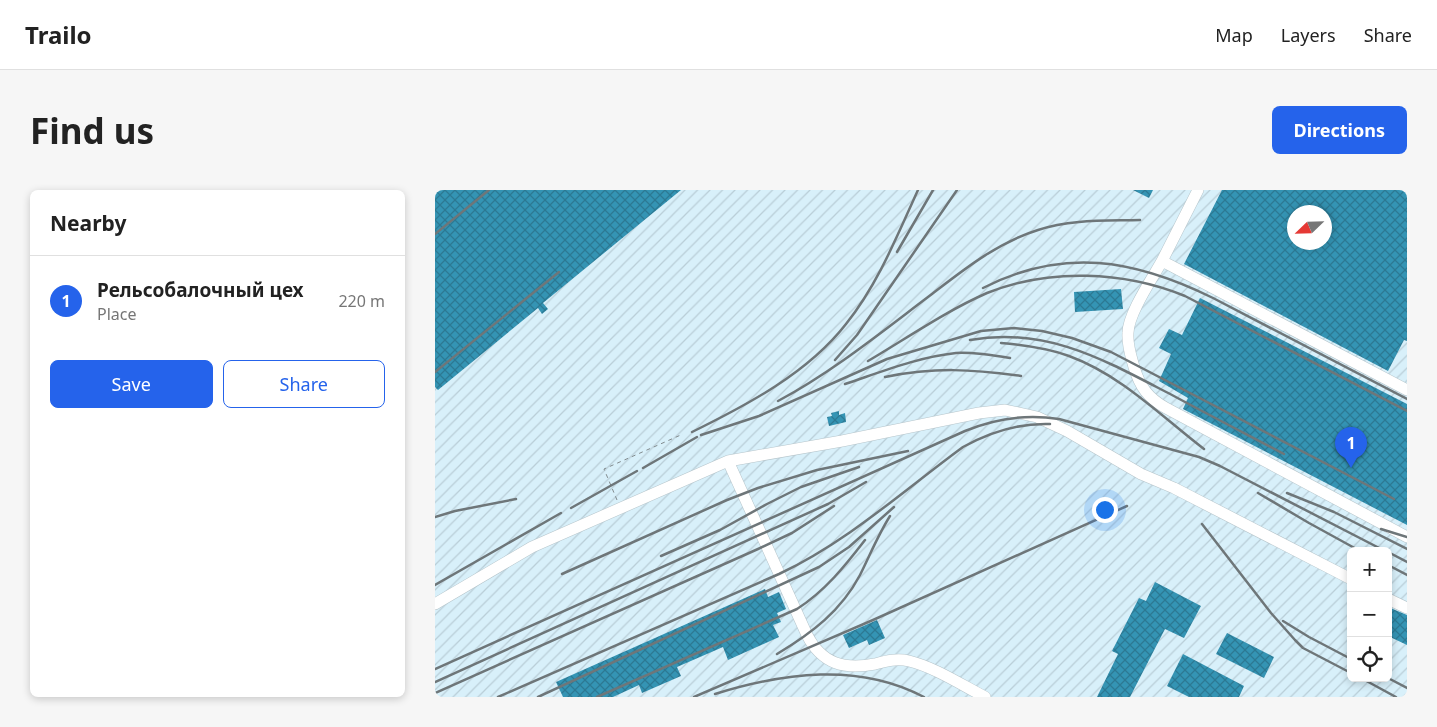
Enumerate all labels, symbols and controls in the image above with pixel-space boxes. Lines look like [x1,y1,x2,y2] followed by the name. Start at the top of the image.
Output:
[25,18,92,51] text: Trailo
[1215,23,1253,47] text: Map
[1281,23,1336,47] text: Layers
[1364,23,1412,47] text: Share
[1272,106,1407,154] button: Directions
[30,107,154,154] text: Find us
[1287,205,1332,250] north arrow
[50,209,126,237] text: Nearby
[97,277,304,303] text: Рельсобалочный цех
[61,290,71,312] text: 1
[338,290,385,312] text: 220 m
[97,303,137,325] text: Place
[50,360,213,408] button: Save
[223,360,385,408] button: Share
[1335,427,1367,468] pin: 1
[1092,497,1118,523] your location
[1347,547,1392,682] map controls
[1347,547,1392,592] button: +
[1347,592,1392,637] button: −
[1347,637,1392,682] button: locate

